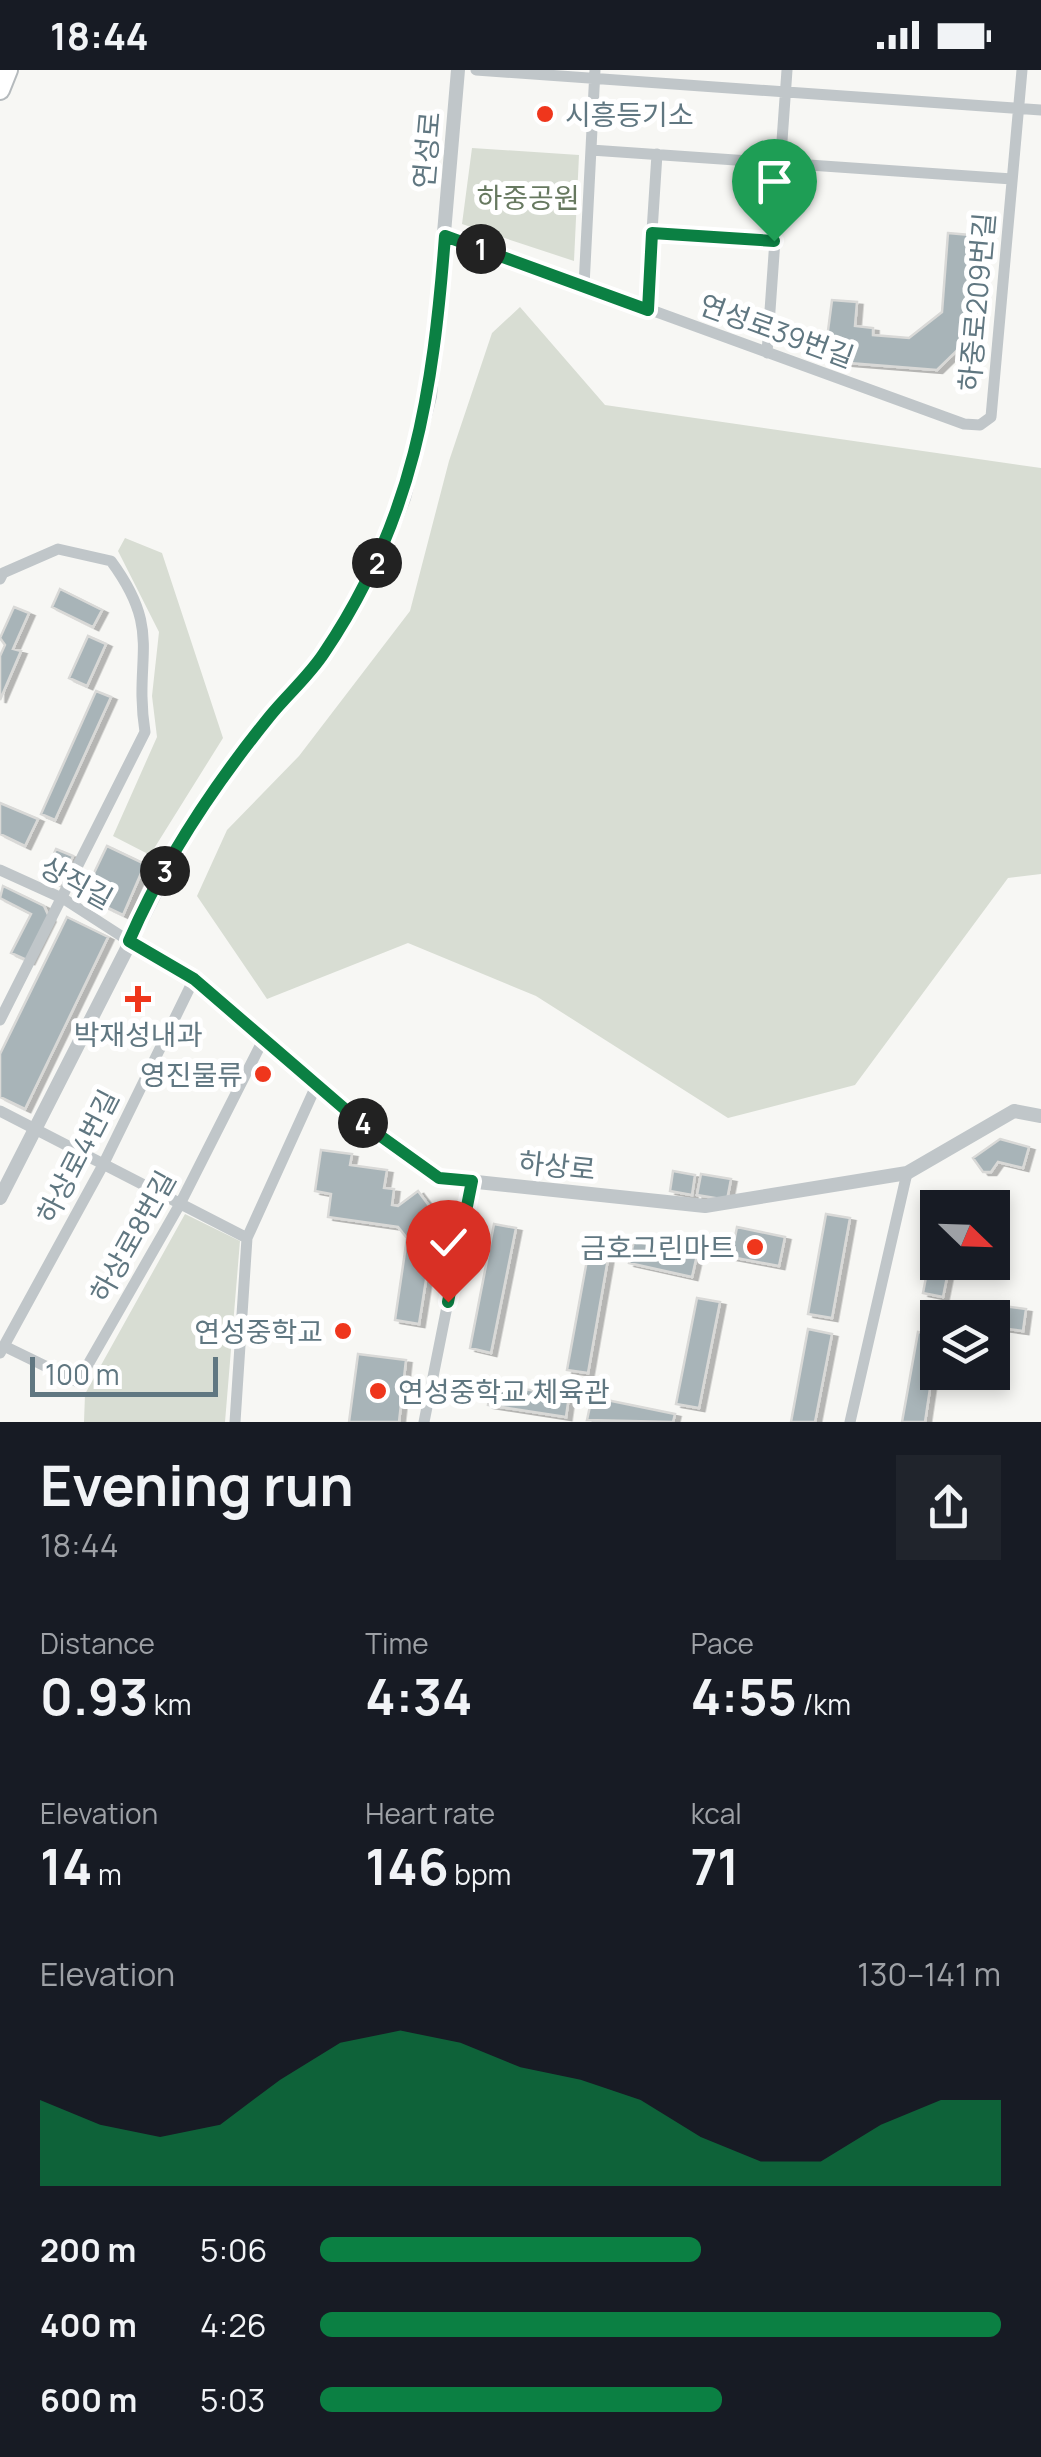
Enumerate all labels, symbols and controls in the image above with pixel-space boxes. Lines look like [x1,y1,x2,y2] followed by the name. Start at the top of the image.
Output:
[50,9,149,61] text: 18:44
[565,95,694,133] place label: 시흥등기소
[534,103,556,125] marker: 시흥등기소
[404,110,448,190] street label: 연성로
[732,139,817,242] pin
[747,154,802,209] icon: arrive
[476,178,580,216] park label: 하중공원
[949,211,1003,393] street label: 하중로209번길
[456,224,506,274] pin: 1
[475,230,487,268] text: 1
[695,284,859,376] street label: 연성로39번길
[352,538,402,588] pin: 2
[369,544,385,582] text: 2
[140,846,190,896] pin: 3
[34,847,120,917] street label: 상직길
[157,852,173,890] text: 3
[125,986,151,1012] marker: 박재성내과
[74,1015,202,1053] place label: 박재성내과
[140,1055,243,1093] place label: 영진물류
[252,1063,274,1085] marker: 영진물류
[27,1083,127,1229] street label: 하상로4번길
[338,1098,388,1148] pin: 4
[354,1104,372,1142] text: 4
[517,1142,597,1188] street label: 하상로
[80,1163,184,1309] street label: 하상로8번길
[920,1190,1010,1280] north arrow
[920,1190,1010,1390] map controls
[406,1200,491,1303] pin
[421,1215,476,1270] icon: check
[580,1228,735,1266] place label: 금호그린마트
[744,1236,766,1258] marker: 금호그린마트
[920,1300,1010,1390] button: layers
[194,1312,323,1350] place label: 연성중학교
[332,1320,354,1342] marker: 연성중학교
[30,1352,218,1396] scale bar
[45,1355,119,1393] text: 100 m
[398,1372,610,1410] place label: 연성중학교 체육관
[367,1380,389,1402] marker: 연성중학교 체육관
[40,1447,354,1523] text: Evening run
[896,1455,1001,1560] button: share
[40,1523,119,1567] text: 18:44
[40,1624,155,1662] text: Distance
[365,1624,429,1662] text: Time
[691,1624,754,1662] text: Pace
[40,1662,148,1730] text: 0.93
[365,1662,472,1730] text: 4:34
[691,1662,797,1730] text: 4:55
[148,1685,191,1723] text: km
[797,1685,851,1723] text: /km
[40,1794,158,1832] text: Elevation
[365,1794,495,1832] text: Heart rate
[691,1794,742,1832] text: kcal
[40,1832,92,1900] text: 14
[365,1832,449,1900] text: 146
[691,1832,739,1900] text: 71
[92,1855,122,1893] text: m
[449,1855,511,1893] text: bpm
[40,1952,175,1996] text: Elevation
[857,1952,1001,1996] text: 130–141 m
[40,2228,136,2272] text: 200 m
[200,2228,267,2272] text: 5:06
[40,2303,137,2347] text: 400 m
[200,2303,267,2347] text: 4:26
[40,2378,137,2422] text: 600 m
[200,2378,265,2422] text: 5:03

